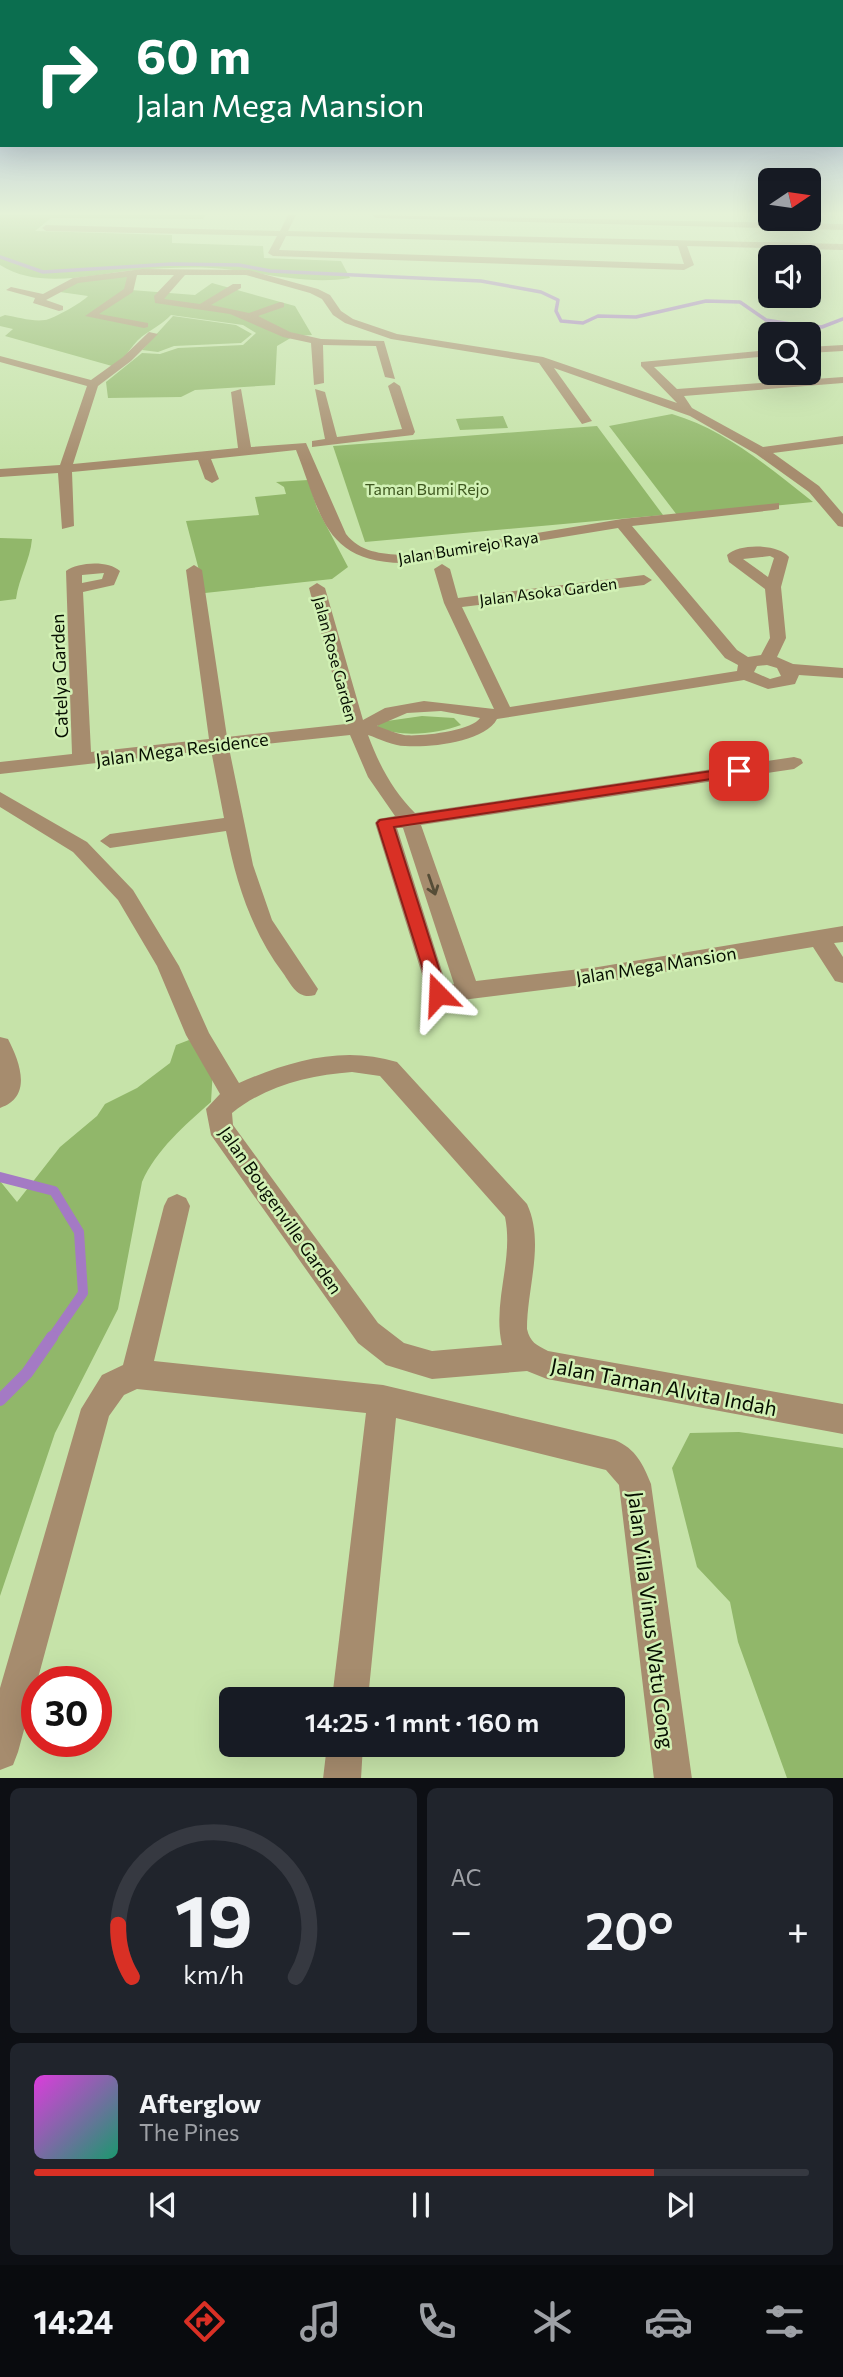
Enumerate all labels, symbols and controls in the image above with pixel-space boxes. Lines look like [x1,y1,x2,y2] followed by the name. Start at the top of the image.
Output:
[136,24,251,84] text: 60 m
[21,28,112,119] icon: right
[136,84,424,124] text: Jalan Mega Mansion
[758,168,821,231] north arrow
[758,168,821,385] map controls
[758,245,821,308] button: sound
[758,322,821,385] button: search
[365,479,489,498] park label: Taman Bumi Rejo
[397,527,539,567] street label: Jalan Bumirejo Raya
[478,573,618,609] street label: Jalan Asoka Garden
[310,594,362,724] street label: Jalan Rose Garden
[46,613,72,739] street label: Catelya Garden
[94,727,270,771] street label: Jalan Mega Residence
[709,741,769,801] pin
[720,752,758,790] icon: arrive
[427,873,439,895] one-way arrow
[574,941,738,989] street label: Jalan Mega Mansion
[401,957,475,1031] position arrow
[215,1122,347,1298] street label: Jalan Bougenville Garden
[549,1352,779,1420] street label: Jalan Taman Alvita Indah
[624,1490,680,1750] street label: Jalan Villa Vinus Watu Gong
[21,1666,112,1757] speed limit sign: 30
[305,1706,539,1737] text: 14:25 · 1 mnt · 160 m
[451,1863,481,1891] text: AC
[174,1873,252,1962] text: 19
[585,1897,674,1961] text: 20°
[451,1906,472,1953] text: −
[787,1906,809,1953] text: +
[183,1958,244,1988] text: km/h
[139,2087,261,2118] text: Afterglow
[139,2118,240,2146] text: The Pines
[144,2186,182,2224] icon: previous
[402,2186,440,2224] icon: pause
[661,2186,699,2224] icon: next
[180,2297,229,2346] icon: directions
[296,2297,345,2346] icon: music
[412,2297,461,2346] icon: phone
[528,2297,577,2346] icon: climate
[644,2297,693,2346] icon: car
[760,2297,809,2346] icon: filters
[34,2301,113,2341] text: 14:24

